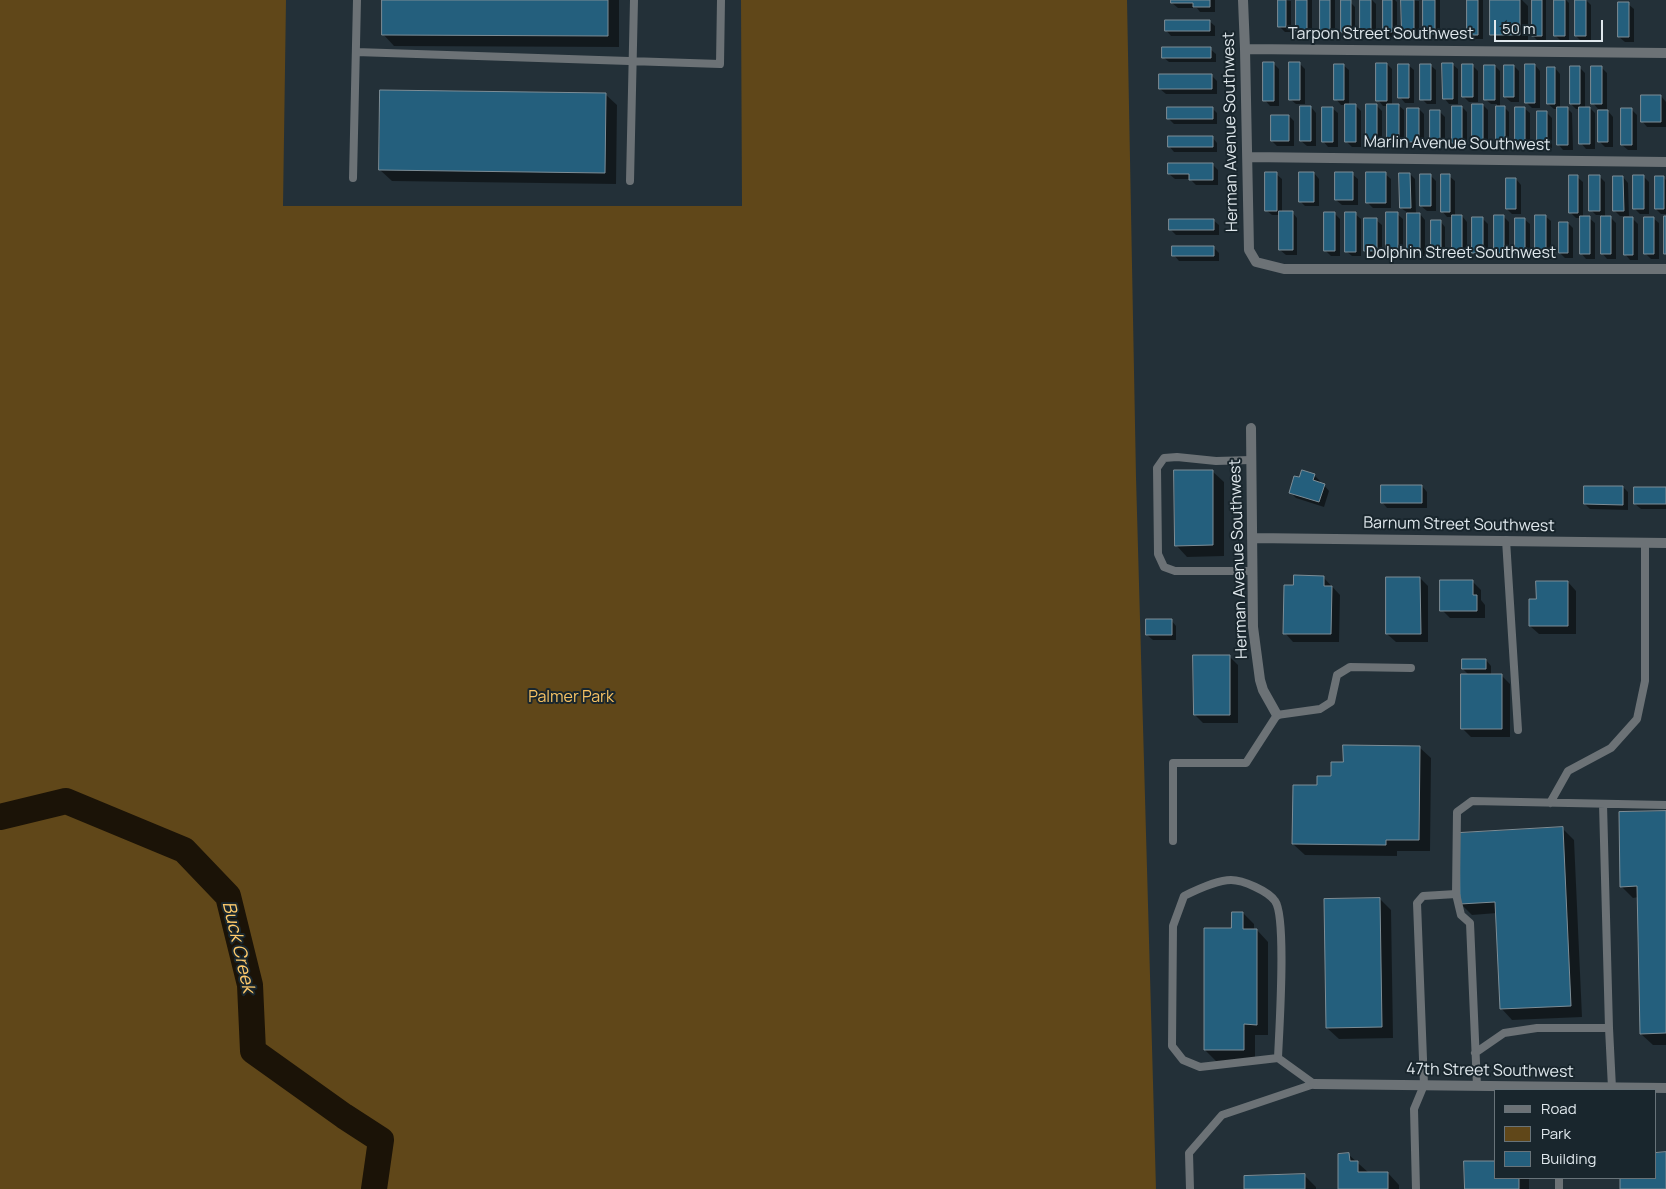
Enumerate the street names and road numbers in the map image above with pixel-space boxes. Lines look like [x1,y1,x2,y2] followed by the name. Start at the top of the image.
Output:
[1288,25,1474,45] street label: Tarpon Street Southwest
[1220,32,1242,232] street label: Herman Avenue Southwest
[1363,133,1551,155] street label: Marlin Avenue Southwest
[1366,244,1556,264] street label: Dolphin Street Southwest
[1226,459,1252,659] street label: Herman Avenue Southwest
[1363,514,1555,536] street label: Barnum Street Southwest
[1406,1060,1574,1082] street label: 47th Street Southwest

